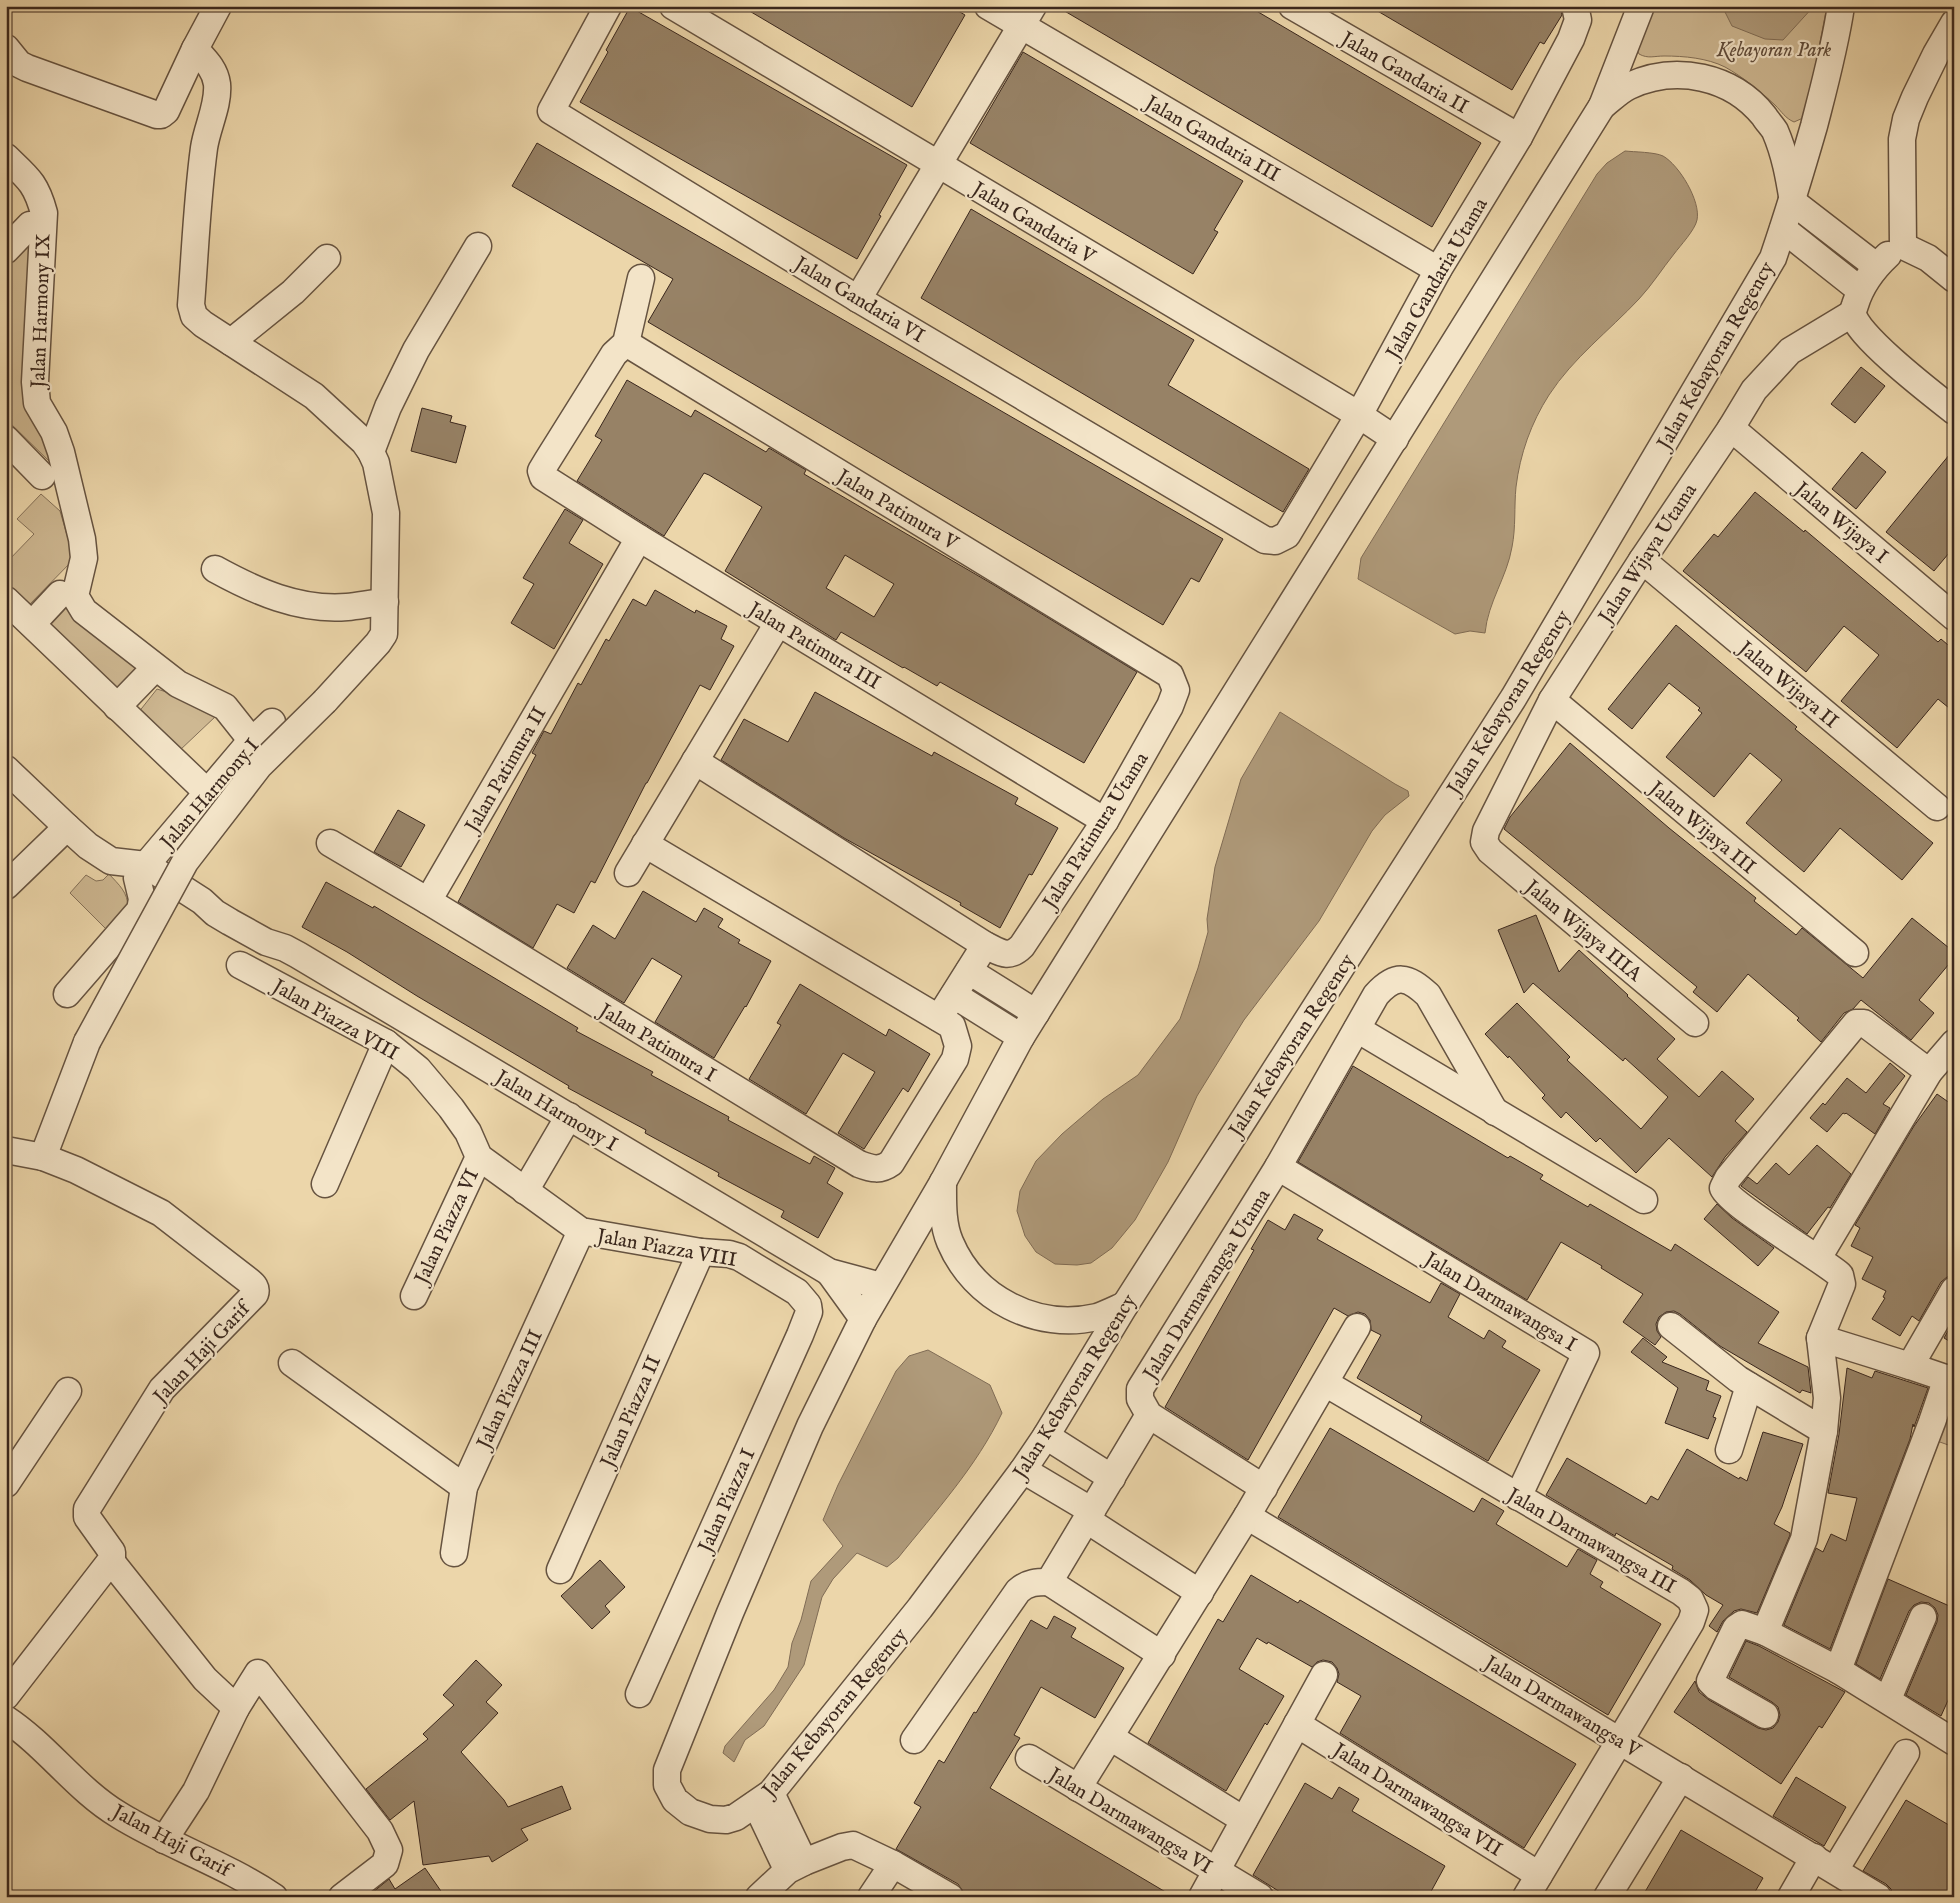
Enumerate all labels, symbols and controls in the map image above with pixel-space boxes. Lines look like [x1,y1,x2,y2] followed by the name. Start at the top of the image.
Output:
[1334,26,1473,120] street label: Jalan Gandaria II
[1716,38,1831,63] park label: Kebayoran Park
[1139,90,1284,188] street label: Jalan Gandaria III
[966,176,1100,270] street label: Jalan Gandaria V
[1380,194,1494,365] street label: Jalan Gandaria Utama
[26,234,57,391] street label: Jalan Harmony IX
[788,251,929,349] street label: Jalan Gandaria VI
[1651,257,1780,456] street label: Jalan Kebayoran Regency
[830,463,963,557] street label: Jalan Patimura V
[1788,476,1893,570] street label: Jalan Wijaya I
[1593,479,1703,630] street label: Jalan Wijaya Utama
[742,596,885,696] street label: Jalan Patimura III
[1441,606,1576,801] street label: Jalan Kebayoran Regency
[1731,635,1843,734] street label: Jalan Wijaya II
[459,702,553,839] street label: Jalan Patimura II
[154,733,265,856] street label: Jalan Harmony I
[1037,748,1155,915] street label: Jalan Patimura Utama
[1642,775,1761,880] street label: Jalan Wijaya III
[1518,874,1647,988] street label: Jalan Wijaya IIIA
[1223,950,1361,1144] street label: Jalan Kebayoran Regency
[266,973,403,1067] street label: Jalan Piazza VIII
[592,997,721,1088] street label: Jalan Patimura I
[489,1064,622,1158] street label: Jalan Harmony I
[409,1165,485,1290] street label: Jalan Piazza VI
[1137,1184,1277,1387] street label: Jalan Darmawangsa Utama
[593,1224,739,1273] street label: Jalan Piazza VIII
[1418,1246,1581,1358] street label: Jalan Darmawangsa I
[1007,1290,1142,1485] street label: Jalan Kebayoran Regency
[147,1294,258,1411] street label: Jalan Haji Garif
[471,1326,549,1455] street label: Jalan Piazza III
[595,1351,667,1473] street label: Jalan Piazza II
[693,1444,762,1558] street label: Jalan Piazza I
[1501,1482,1680,1600] street label: Jalan Darmawangsa III
[756,1623,913,1804] street label: Jalan Kebayoran Regency
[1478,1650,1646,1764] street label: Jalan Darmawangsa V
[1326,1737,1507,1863] street label: Jalan Darmawangsa VII
[1042,1762,1217,1880] street label: Jalan Darmawangsa VI
[106,1799,238,1885] street label: Jalan Haji Garif

